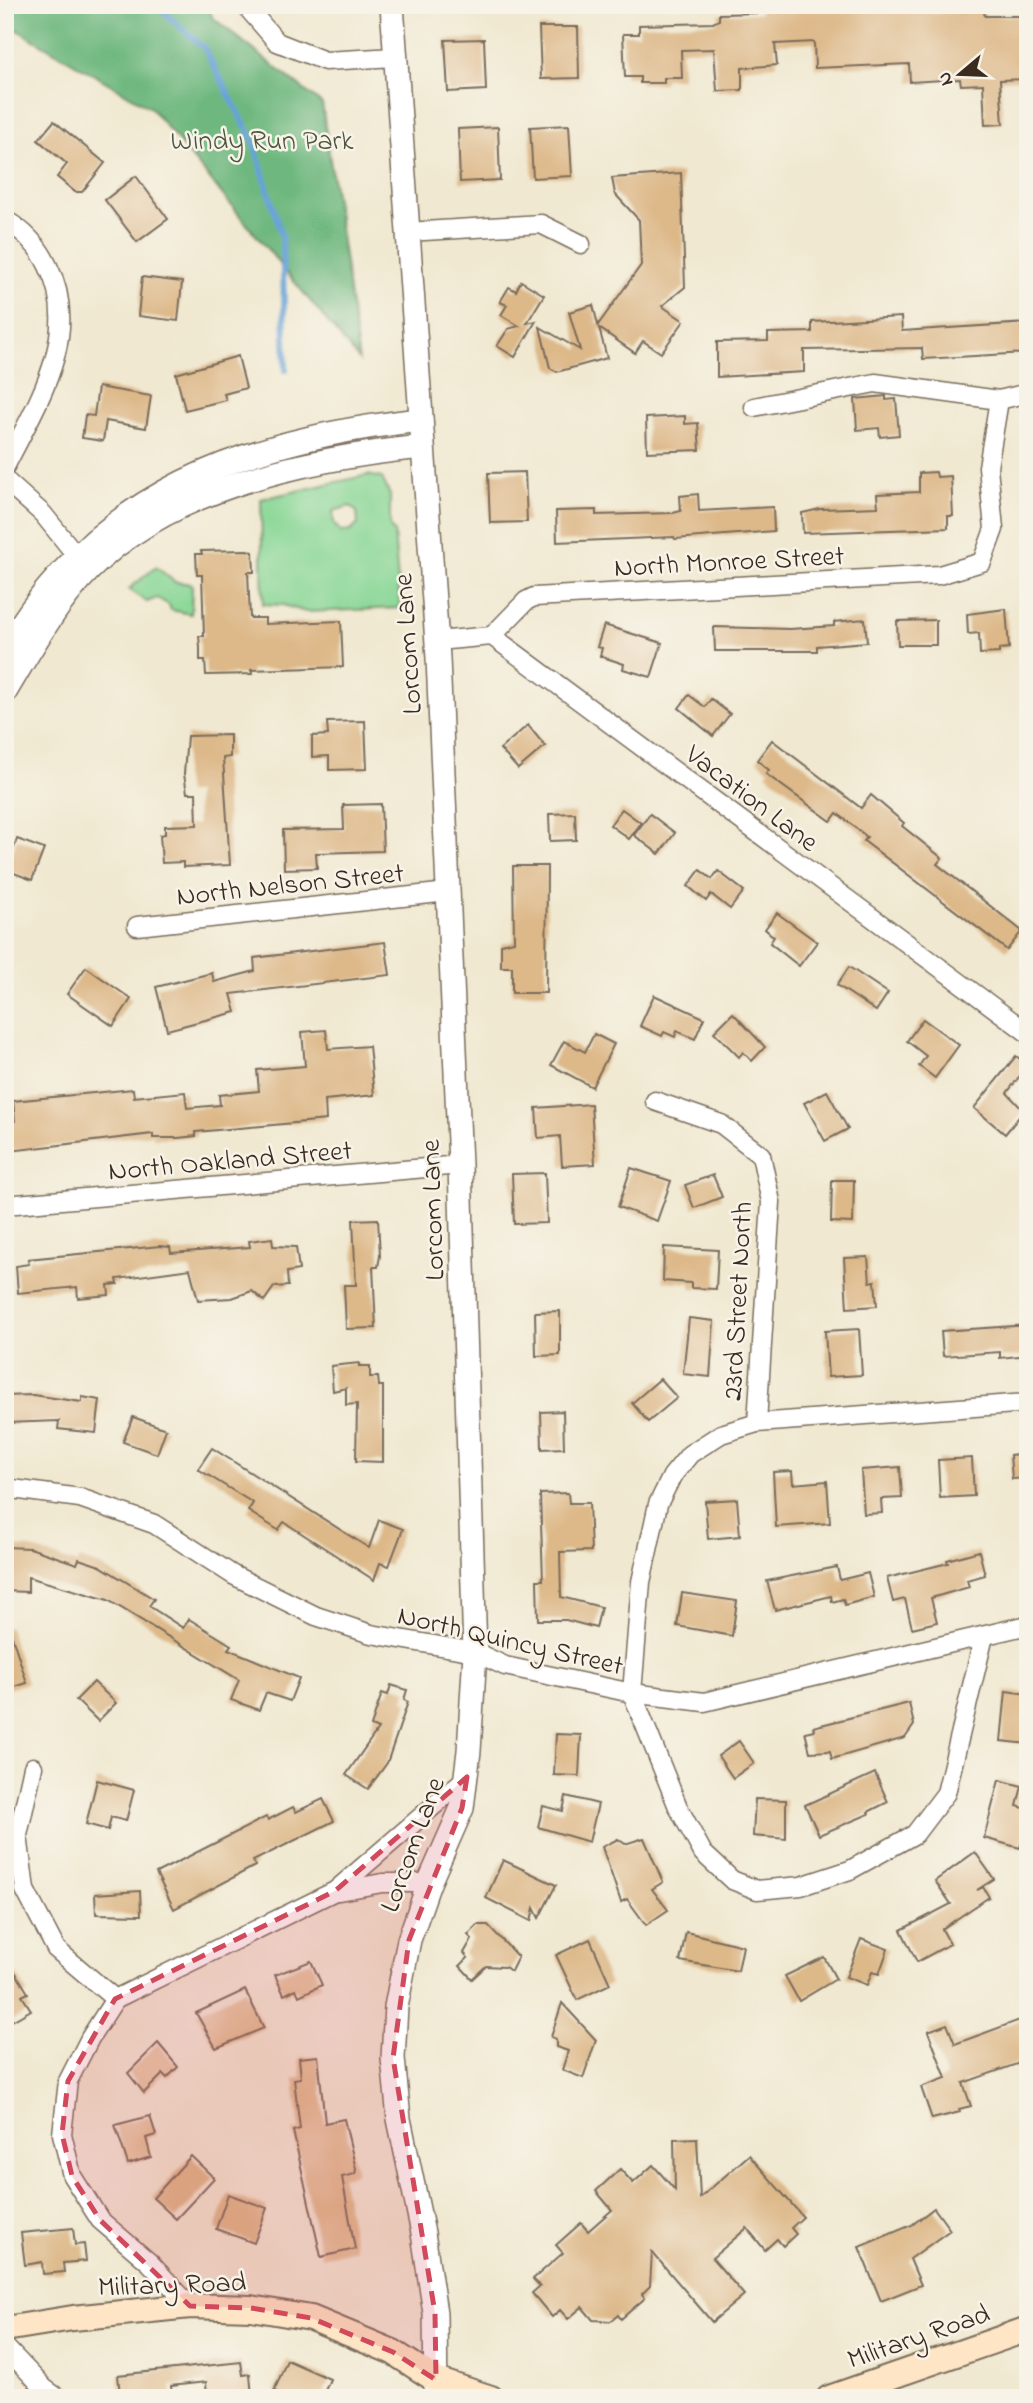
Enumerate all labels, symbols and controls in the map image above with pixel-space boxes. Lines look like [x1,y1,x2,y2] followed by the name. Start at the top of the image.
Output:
[925,38,995,108] north arrow
[931,68,961,89] text: N
[170,122,354,163] park label: Windy Run Park
[613,537,845,590] street label: North Monroe Street
[384,571,435,716] street label: Lorcom Lane
[675,735,826,864] street label: Vacation Lane
[175,854,406,919] street label: North Nelson Street
[107,1131,354,1194] street label: North Oakland Street
[412,1138,457,1281] street label: Lorcom Lane
[714,1201,765,1402] street label: 23rd Street North
[393,1597,627,1688] street label: North Quincy Street
[371,1771,458,1919] street label: Lorcom Lane
[97,2263,247,2310] street label: Military Road
[842,2295,996,2382] street label: Military Road

